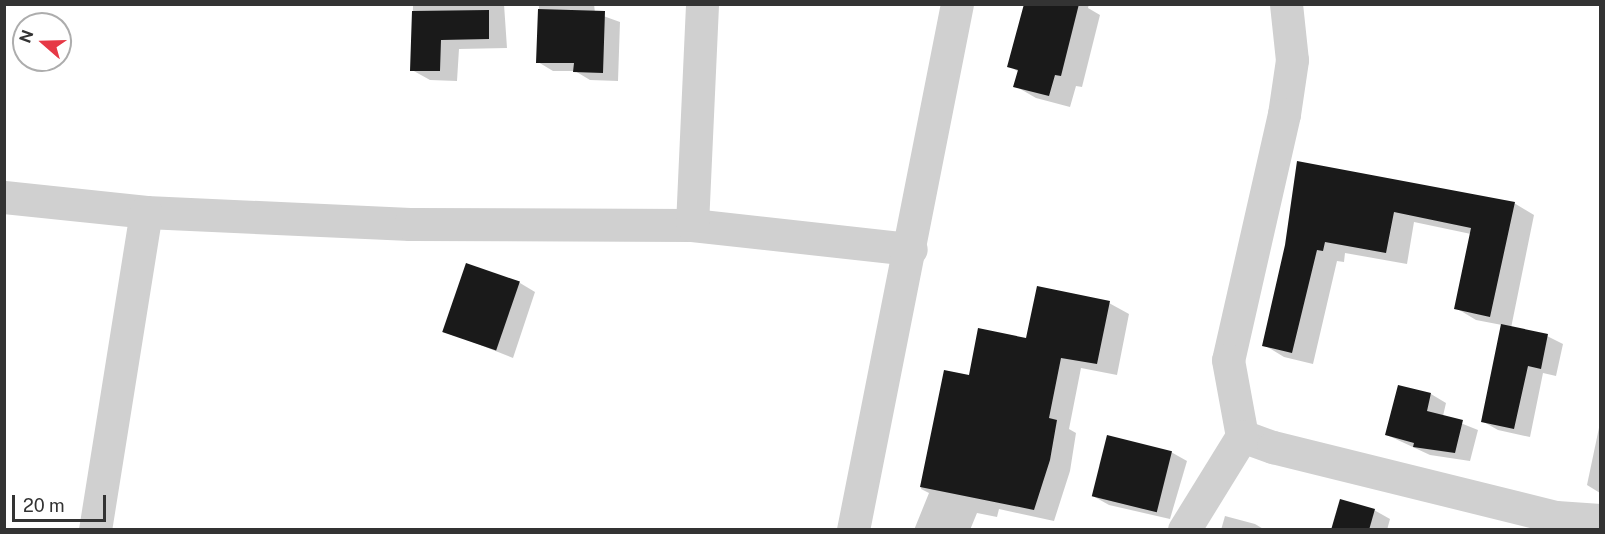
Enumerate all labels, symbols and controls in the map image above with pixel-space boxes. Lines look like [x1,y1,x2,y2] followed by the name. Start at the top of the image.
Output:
[12,12,72,72] north arrow
[15,27,38,45] text: N
[15,483,110,521] scale bar
[23,495,65,516] text: 20 m

